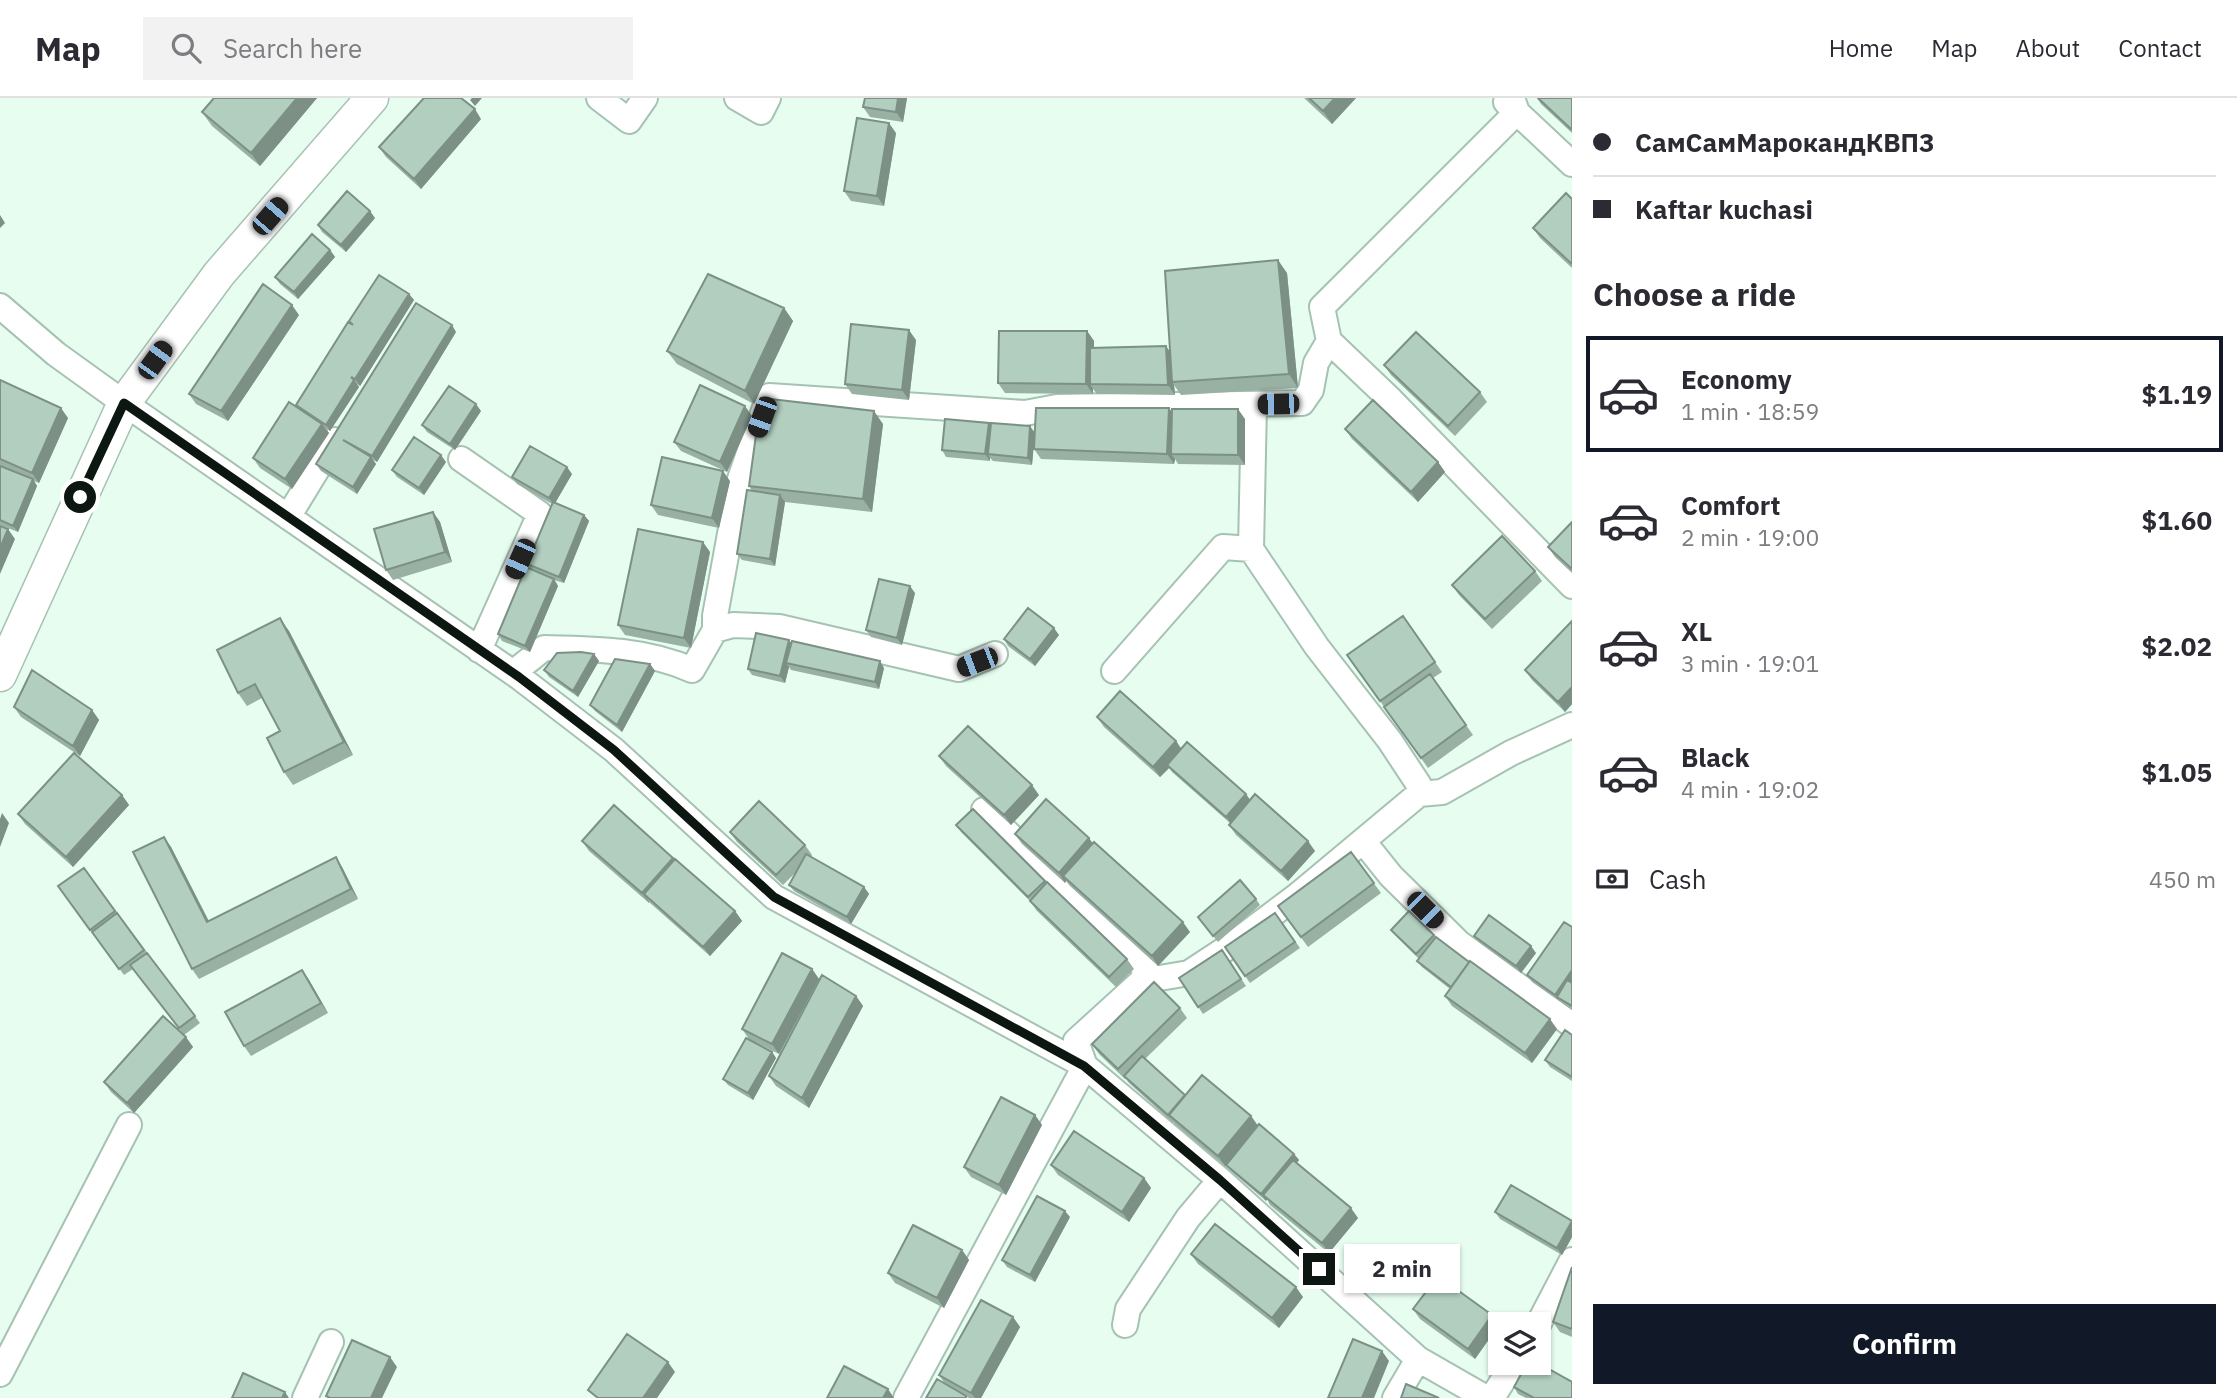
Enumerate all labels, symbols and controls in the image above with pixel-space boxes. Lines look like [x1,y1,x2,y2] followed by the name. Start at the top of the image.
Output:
[143,17,633,80] search box
[35,27,101,70] text: Map
[167,29,205,67] icon: search
[223,31,362,65] text: Search here
[1829,32,1893,64] text: Home
[1931,32,1977,64] text: Map
[2015,32,2080,64] text: About
[2118,32,2202,64] text: Contact
[1635,125,1935,159] text: СамСамМарокандКВП3
[1635,192,1813,226] text: Kaftar kuchasi
[249,193,292,239] car
[1593,273,1796,315] text: Choose a ride
[135,337,176,383] car
[1681,362,1792,396] text: Economy
[1597,363,1660,426] icon: car
[2142,377,2212,411] text: $1.19
[1257,393,1300,415] car
[745,394,780,440] car
[1681,396,1819,426] text: 1 min · 18:59
[64,481,96,513] route start
[1681,488,1780,522] text: Comfort
[1597,489,1660,552] icon: car
[2142,503,2212,537] text: $1.60
[1681,522,1819,552] text: 2 min · 19:00
[502,536,539,582] car
[1681,614,1712,648] text: XL
[1597,615,1660,678] icon: car
[2142,629,2212,663] text: $2.02
[954,645,1001,679] car
[1681,648,1819,678] text: 3 min · 19:01
[1681,740,1749,774] text: Black
[1597,741,1660,804] icon: car
[2142,755,2212,789] text: $1.05
[1681,774,1819,804] text: 4 min · 19:02
[1593,860,1631,898] icon: cash
[1649,862,1706,896] text: Cash
[2149,864,2216,894] text: 450 m
[1403,888,1448,932] car
[1344,1244,1459,1294] callout: 2 min
[1303,1253,1335,1285] route end
[1372,1253,1432,1283] text: 2 min
[1593,1304,2216,1384] button: Confirm
[1488,1312,1551,1375] map controls
[1488,1312,1551,1375] button: layers

